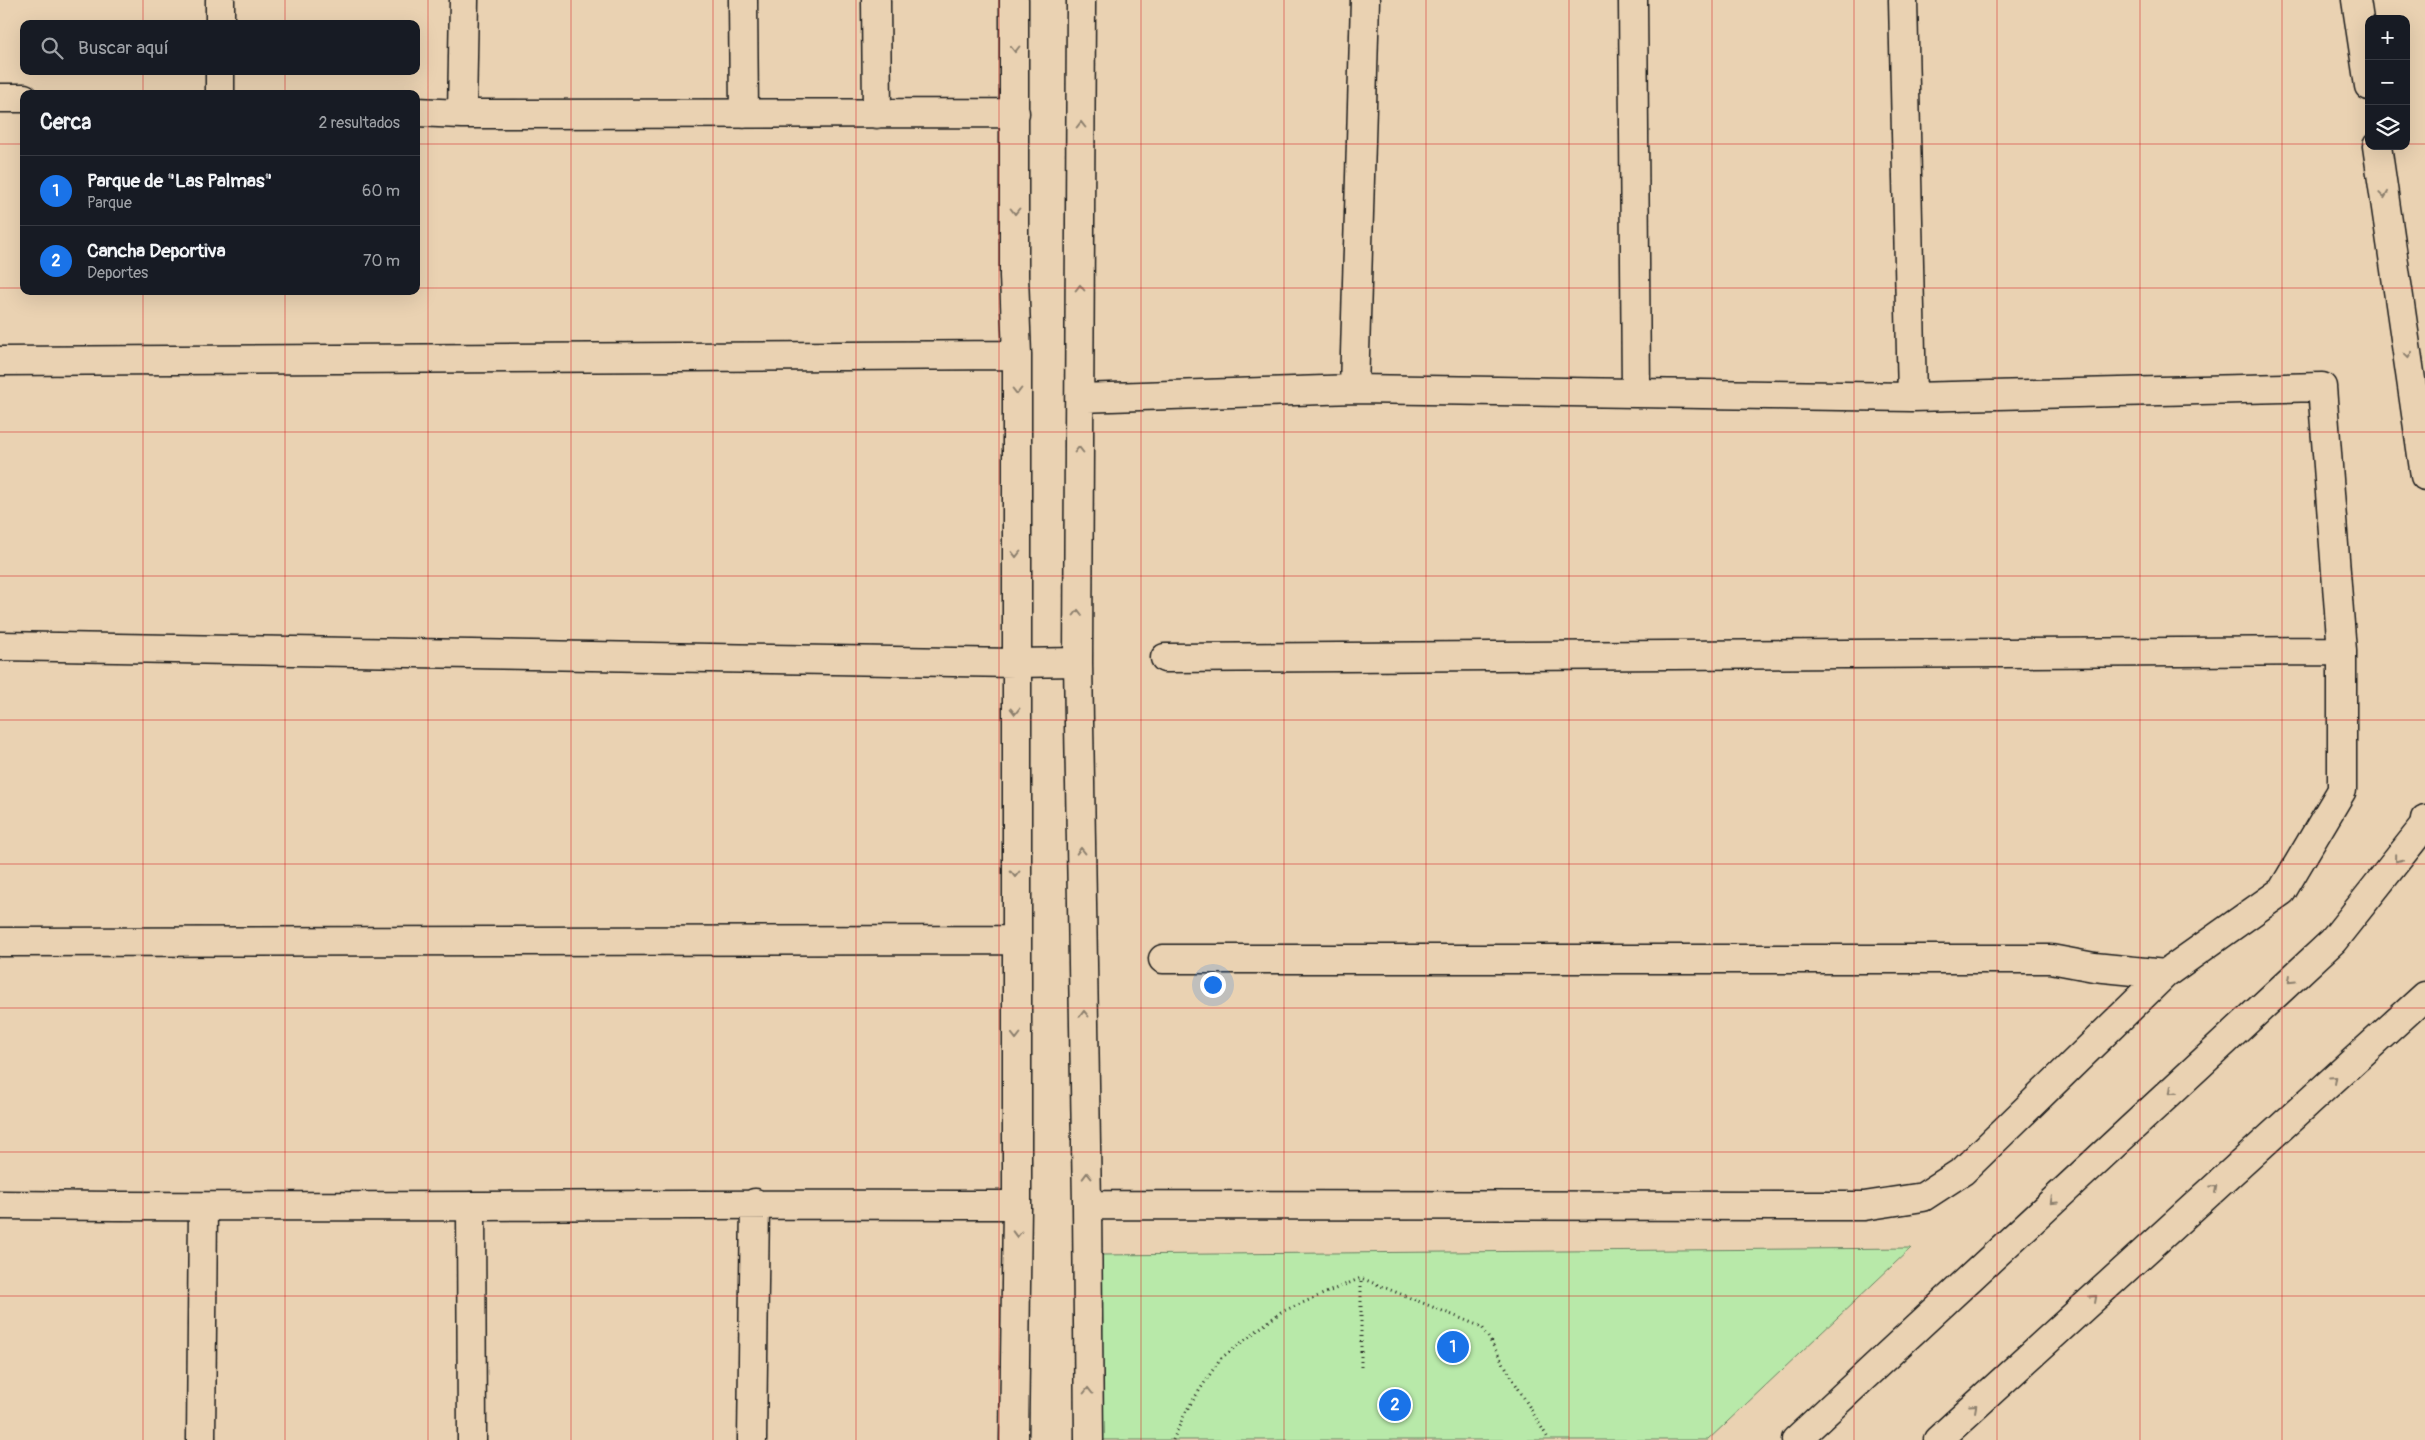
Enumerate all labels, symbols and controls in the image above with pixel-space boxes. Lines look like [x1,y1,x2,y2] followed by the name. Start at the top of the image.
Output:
[2365,15,2410,150] map controls
[2365,15,2410,60] button: +
[20,20,420,75] search box
[38,34,66,62] icon: search
[78,36,169,60] text: Buscar aquí
[1010,45,1020,53] one-way arrow
[2365,60,2410,105] button: −
[2365,105,2410,150] button: layers
[40,109,91,136] text: Cerca
[318,113,400,133] text: 2 resultados
[1076,121,1086,129] one-way arrow
[87,169,272,193] text: Parque de "Las Palmas"
[53,181,59,201] text: 1
[362,181,400,201] text: 60 m
[2379,190,2389,199] one-way arrow
[87,193,132,213] text: Parque
[1010,208,1020,215] one-way arrow
[87,239,226,263] text: Cancha Deportiva
[52,251,60,271] text: 2
[363,251,400,271] text: 70 m
[87,263,148,283] text: Deportes
[1075,284,1085,292] one-way arrow
[2402,351,2412,360] one-way arrow
[1012,388,1022,395] one-way arrow
[1074,446,1084,454] one-way arrow
[1011,550,1021,558] one-way arrow
[1073,609,1083,616] one-way arrow
[1010,708,1020,716] one-way arrow
[1076,847,1086,855] one-way arrow
[2395,853,2404,862] one-way arrow
[1010,870,1020,878] one-way arrow
[1200,972,1226,998] your location
[2287,974,2296,983] one-way arrow
[1079,1010,1089,1018] one-way arrow
[1011,1033,1021,1041] one-way arrow
[2328,1075,2337,1084] one-way arrow
[2168,1085,2177,1094] one-way arrow
[1082,1172,1092,1180] one-way arrow
[2208,1185,2217,1194] one-way arrow
[2049,1195,2058,1204] one-way arrow
[1012,1230,1022,1238] one-way arrow
[2088,1295,2097,1304] one-way arrow
[1437,1328,1469,1366] pin: 1
[1379,1386,1411,1424] pin: 2
[1083,1387,1093,1395] one-way arrow
[1968,1404,1977,1413] one-way arrow

